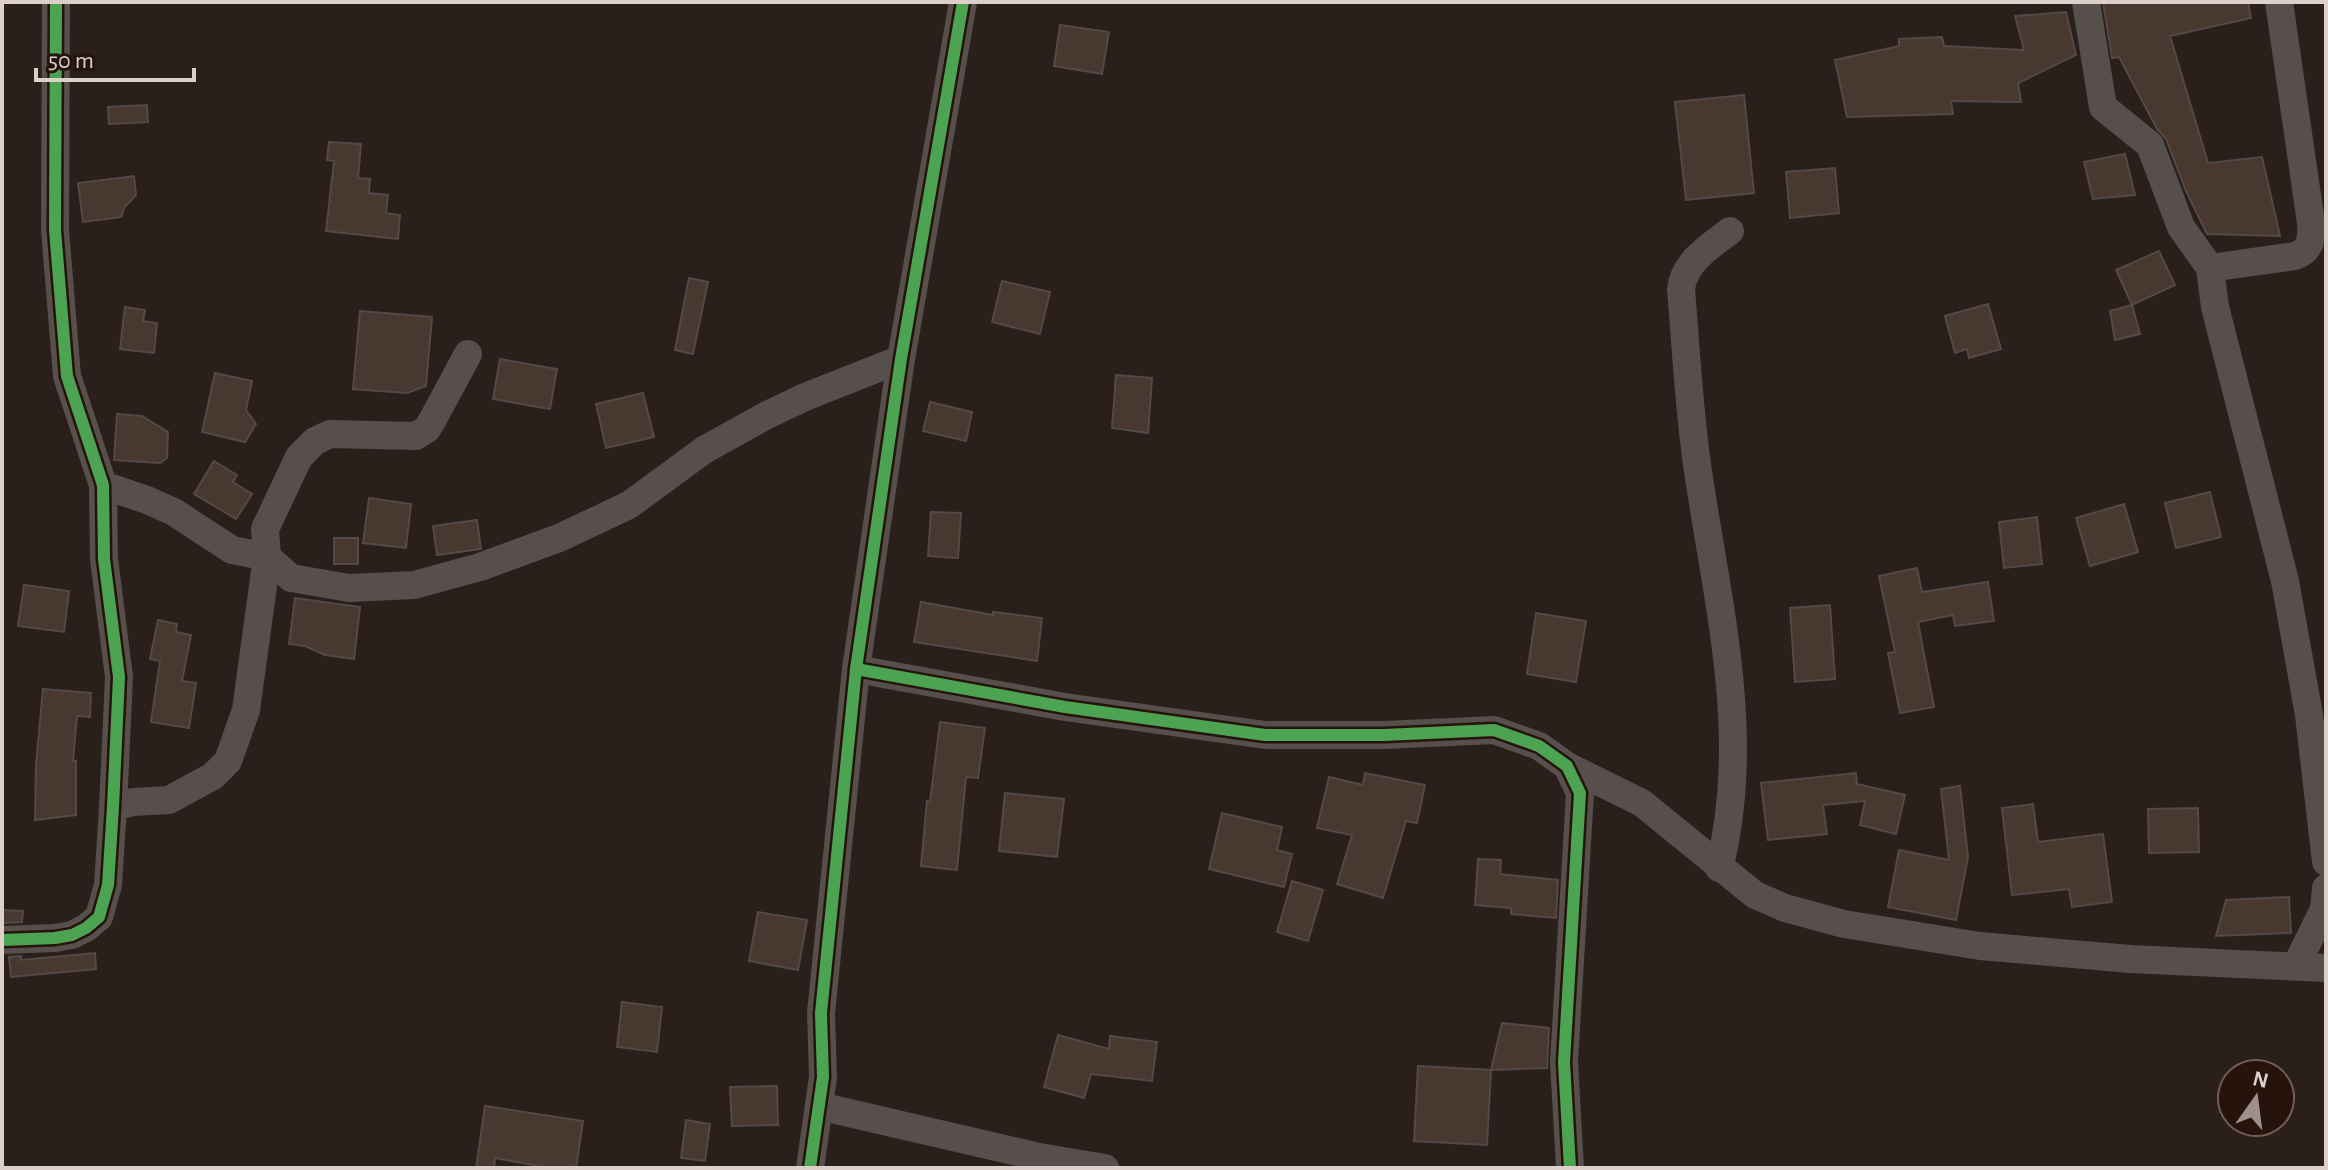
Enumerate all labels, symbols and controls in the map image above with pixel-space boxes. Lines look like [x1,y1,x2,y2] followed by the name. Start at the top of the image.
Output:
[36,32,194,82] scale bar
[48,49,94,73] text: 50 m
[2216,1058,2296,1138] north arrow
[2251,1067,2271,1092] text: N

